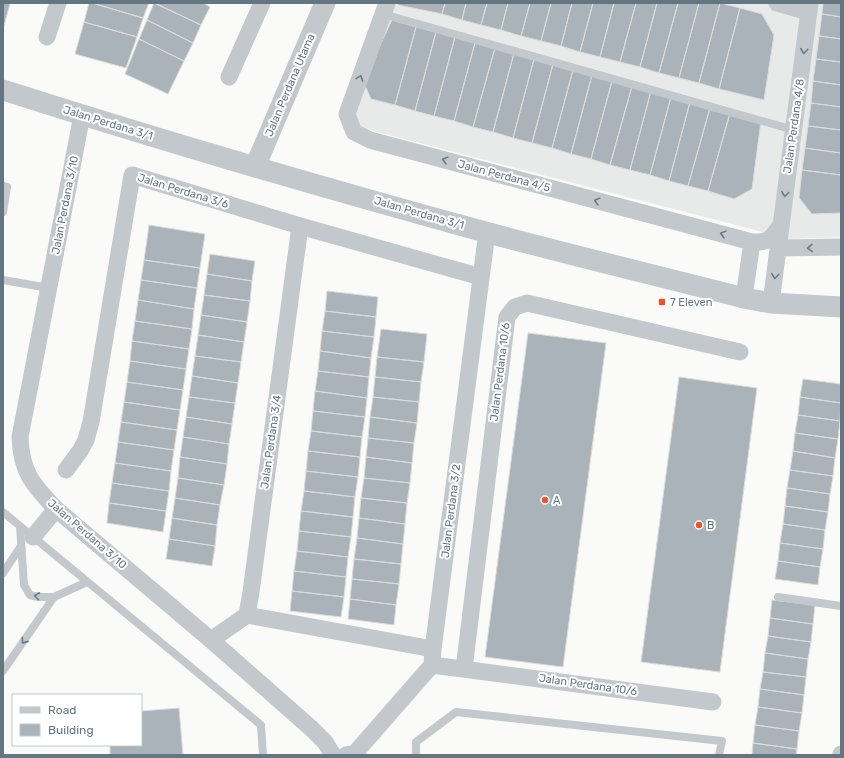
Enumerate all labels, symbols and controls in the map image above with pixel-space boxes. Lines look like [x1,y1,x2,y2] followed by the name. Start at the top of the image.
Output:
[262,32,318,138] street label: Jalan Perdana Utama
[800,48,809,54] one-way arrow
[355,74,363,81] one-way arrow
[781,78,807,174] street label: Jalan Perdana 4/8
[62,103,154,143] street label: Jalan Perdana 3/1
[49,155,81,255] street label: Jalan Perdana 3/10
[441,156,448,165] one-way arrow
[456,157,552,195] street label: Jalan Perdana 4/5
[136,171,230,211] street label: Jalan Perdana 3/6
[781,191,790,197] one-way arrow
[373,194,465,232] street label: Jalan Perdana 3/1
[594,197,601,205] one-way arrow
[720,230,727,239] one-way arrow
[807,243,813,252] one-way arrow
[771,273,780,279] one-way arrow
[670,296,712,309] place label: 7 Eleven
[657,297,667,307] marker: 7 Eleven
[488,322,513,422] street label: Jalan Perdana 10/6
[258,394,284,490] street label: Jalan Perdana 3/4
[439,463,463,559] street label: Jalan Perdana 3/2
[553,494,561,507] place label: A
[540,495,550,505] marker: A
[45,496,129,572] street label: Jalan Perdana 3/10
[707,519,714,532] place label: B
[694,520,704,530] marker: B
[34,592,40,601] one-way arrow
[22,636,29,643] one-way arrow
[538,672,638,698] street label: Jalan Perdana 10/6
[12,694,142,746] legend
[48,703,76,717] text: Road
[48,723,94,737] text: Building

